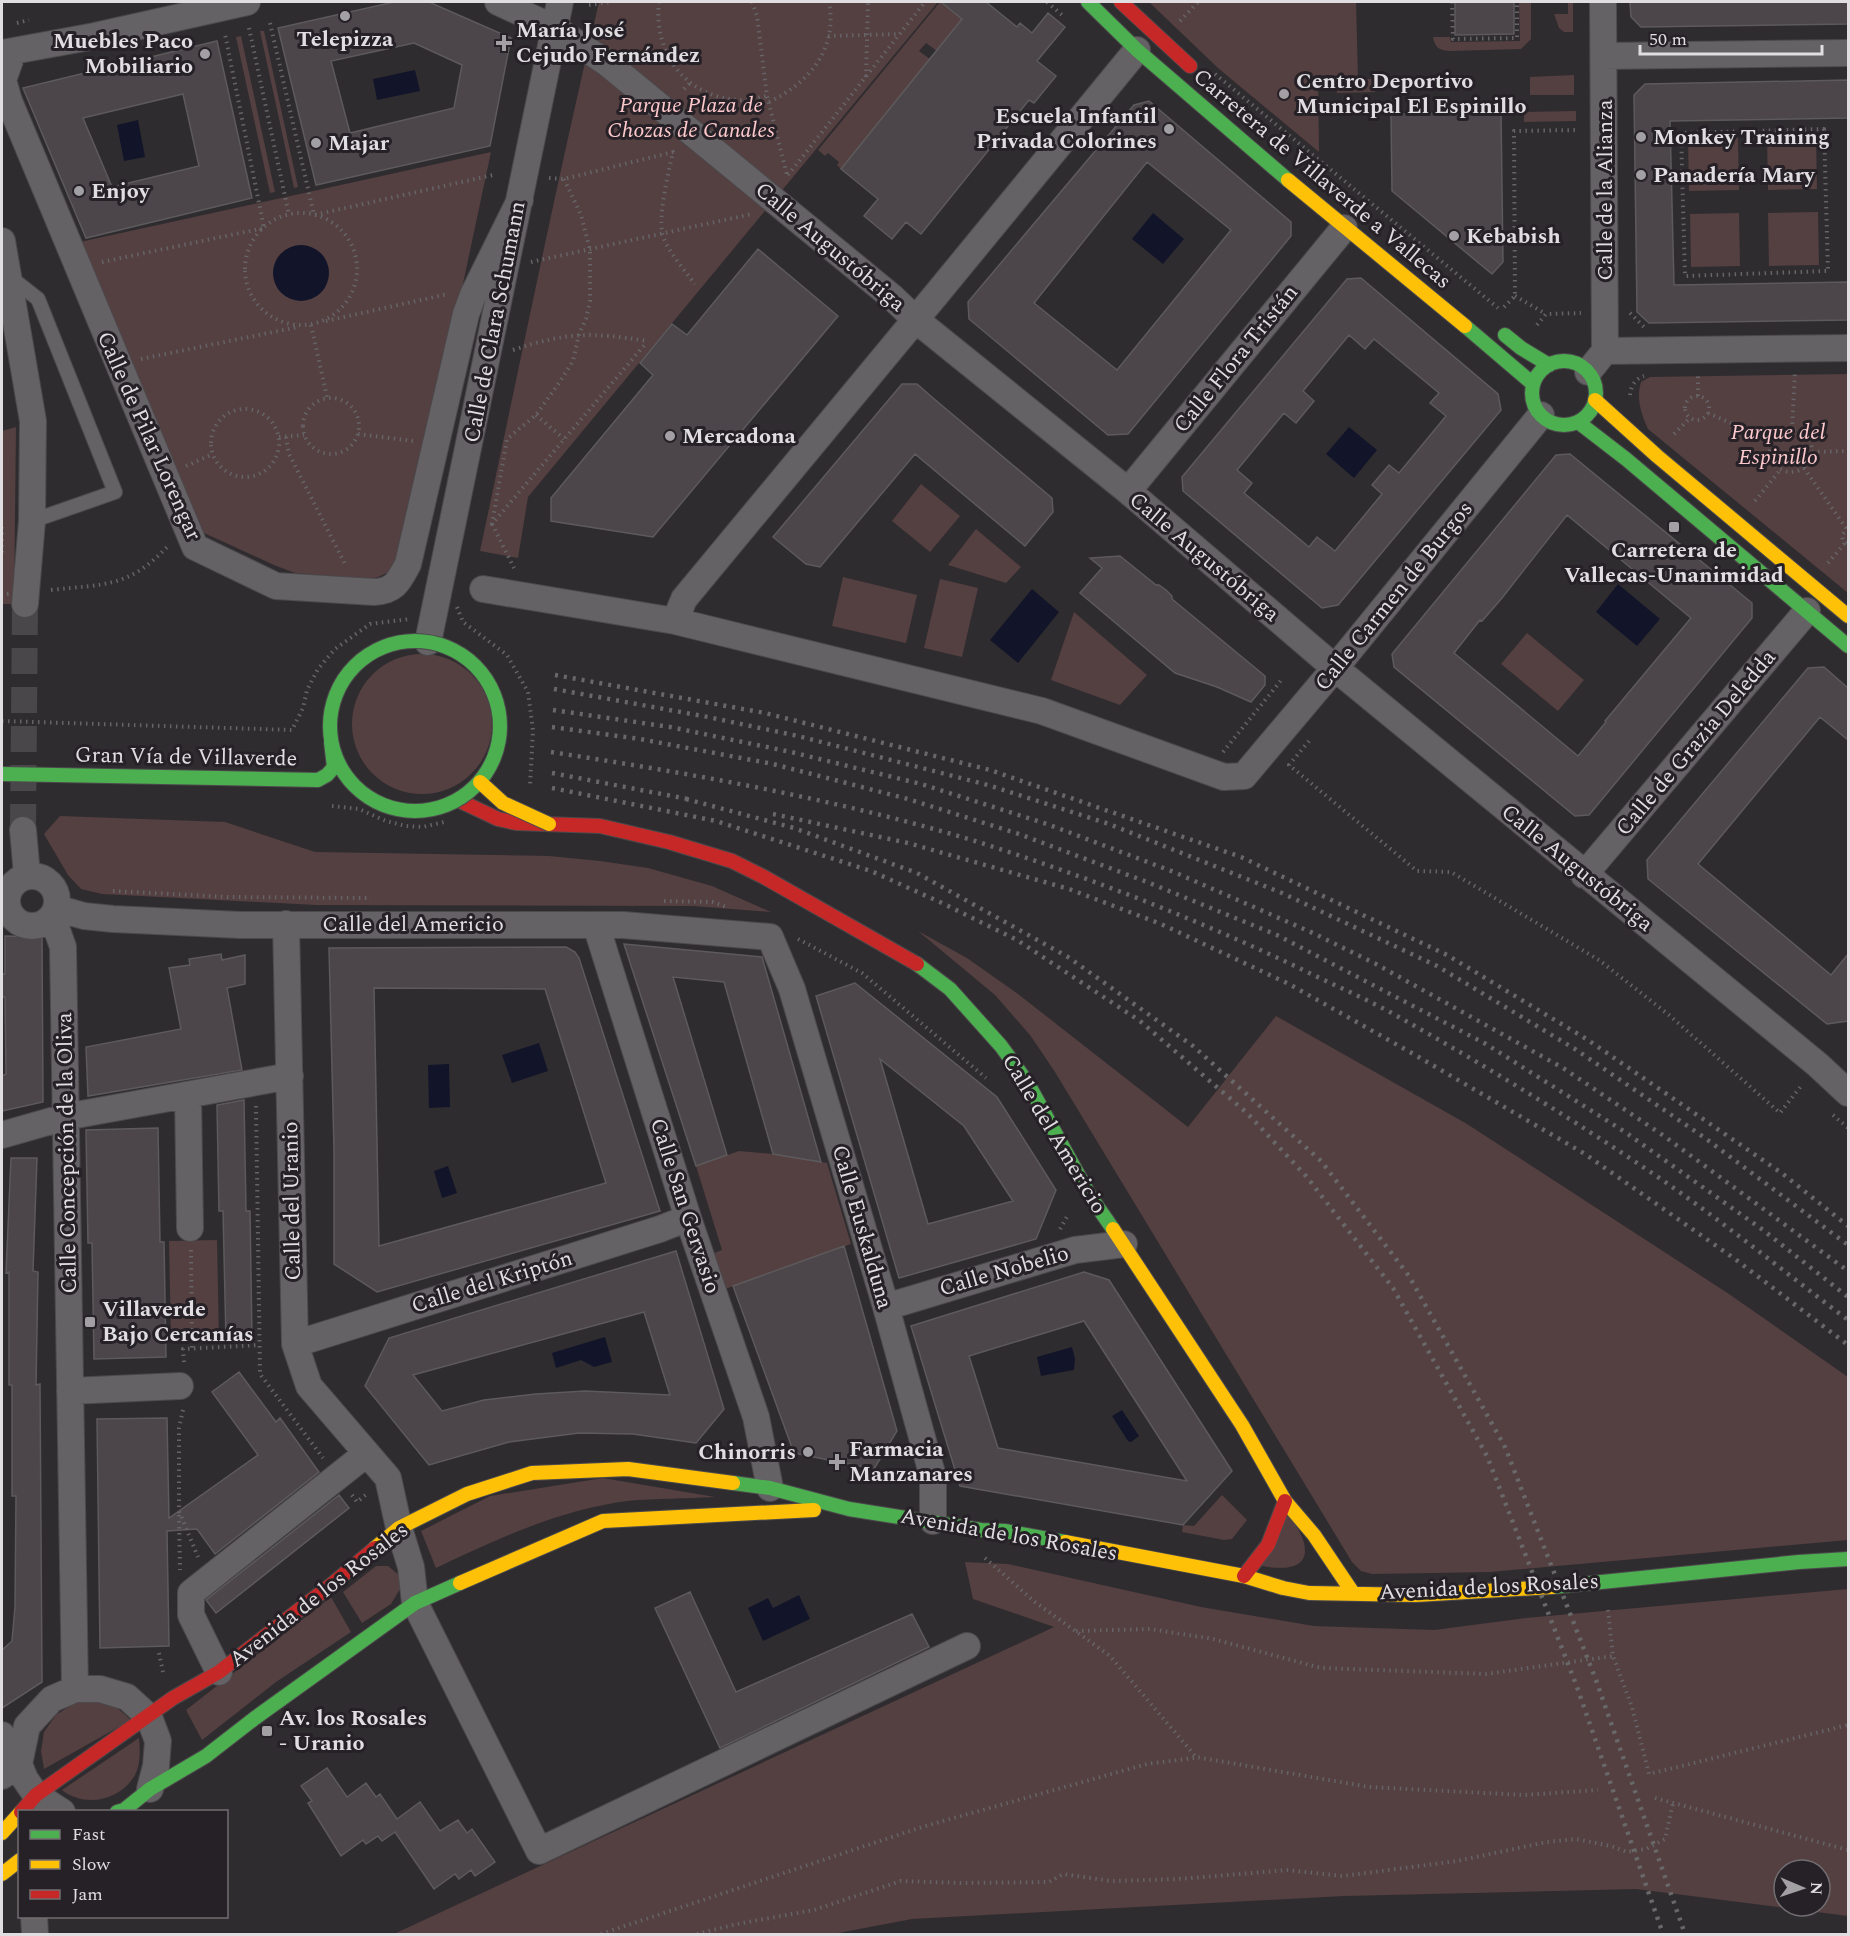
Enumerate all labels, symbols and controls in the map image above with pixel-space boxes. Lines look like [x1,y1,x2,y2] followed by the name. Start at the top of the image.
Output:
[338,9,352,23] marker: Telepizza
[516,14,700,72] place label: María José Cejudo Fernández
[1640,18,1822,56] scale bar
[297,23,394,56] place label: Telepizza
[53,25,193,83] place label: Muebles Paco Mobiliario
[1649,26,1687,53] text: 50 m
[497,36,511,50] marker: María José Cejudo Fernández
[198,47,212,61] marker: Muebles Paco Mobiliario
[1186,61,1458,297] street label: Carretera de Villaverde a Vallecas
[1296,65,1526,123] place label: Centro Deportivo Municipal El Espinillo
[1277,87,1291,101] marker: Centro Deportivo Municipal El Espinillo
[607,89,775,147] park label: Parque Plaza de Chozas de Canales
[1589,99,1622,281] street label: Calle de la Alianza
[976,100,1157,158] place label: Escuela Infantil Privada Colorines
[1653,121,1830,154] place label: Monkey Training
[1162,122,1176,136] marker: Escuela Infantil Privada Colorines
[328,127,390,160] place label: Majar
[1634,130,1648,144] marker: Monkey Training
[309,136,323,150] marker: Majar
[1653,159,1816,192] place label: Panadería Mary
[1634,168,1648,182] marker: Panadería Mary
[747,174,913,320] street label: Calle Augustóbriga
[91,175,151,208] place label: Enjoy
[72,184,86,198] marker: Enjoy
[455,198,535,446] street label: Calle de Clara Schumann
[1466,220,1561,253] place label: Kebabish
[1447,229,1461,243] marker: Kebabish
[1166,278,1306,440] street label: Calle Flora Tristán
[88,326,210,546] street label: Calle de Pilar Lorengar
[1731,416,1826,474] park label: Parque del Espinillo
[682,420,797,453] place label: Mercadona
[663,429,677,443] marker: Mercadona
[1121,484,1287,630] street label: Calle Augustóbriga
[1307,494,1481,698] street label: Calle Carmen de Burgos
[1667,520,1681,534] marker: Carretera de Vallecas-Unanimidad
[1564,534,1784,592] place label: Carretera de Vallecas-Unanimidad
[1608,642,1784,843] street label: Calle de Grazia Deledda
[74,739,298,775] street label: Gran Vía de Villaverde
[1494,796,1661,940] street label: Calle Augustóbriga
[322,908,504,941] street label: Calle del Americio
[48,1012,86,1294] street label: Calle Concepción de la Oliva
[993,1048,1115,1220] street label: Calle del Americio
[641,1114,729,1298] street label: Calle San Gervasio
[274,1121,310,1281] street label: Calle del Uranio
[823,1141,901,1313] street label: Calle Euskalduna
[935,1237,1073,1305] street label: Calle Nobelio
[407,1242,577,1322] street label: Calle del Kriptón
[102,1293,254,1351] place label: Villaverde Bajo Cercanías
[83,1315,97,1329] marker: Villaverde Bajo Cercanías
[849,1433,973,1491] place label: Farmacia Manzanares
[698,1436,796,1469] place label: Chinorris
[801,1445,815,1459] marker: Chinorris
[830,1455,844,1469] marker: Farmacia Manzanares
[898,1500,1120,1570] street label: Avenida de los Rosales
[222,1514,416,1676] street label: Avenida de los Rosales
[1378,1565,1600,1609] street label: Avenida de los Rosales
[279,1702,427,1760] place label: Av. los Rosales - Uranio
[260,1724,274,1738] marker: Av. los Rosales - Uranio
[18,1810,228,1918] legend
[72,1821,105,1848] text: Fast
[72,1851,111,1878] text: Slow
[1772,1858,1832,1918] north arrow
[72,1881,103,1908] text: Jam
[1804,1882,1828,1895] text: N

